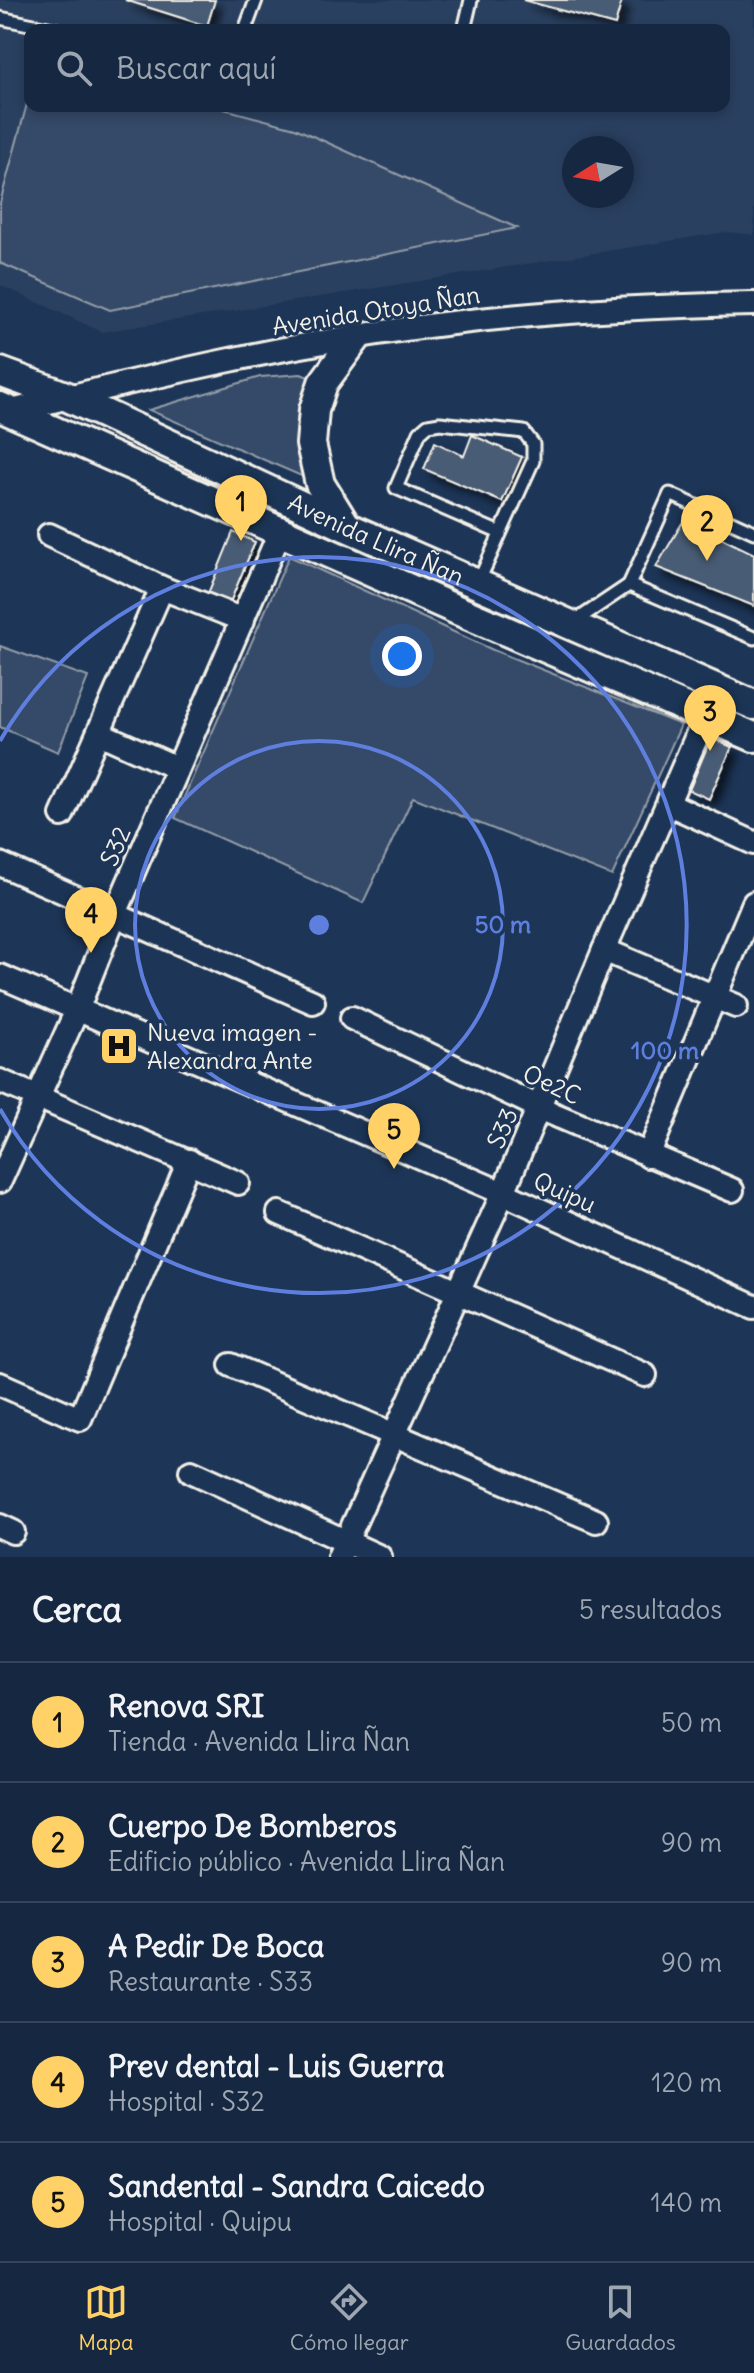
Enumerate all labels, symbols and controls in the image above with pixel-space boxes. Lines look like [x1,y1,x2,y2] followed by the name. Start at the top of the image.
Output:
[24,24,730,112] search box
[52,46,96,90] icon: search
[116,49,276,87] text: Buscar aquí
[562,136,634,208] north arrow
[270,279,482,341] street label: Avenida Otoya Ñan
[215,475,267,541] pin: 1
[284,487,469,591] street label: Avenida Llira Ñan
[681,495,733,561] pin: 2
[382,636,422,676] your location
[684,685,736,751] pin: 3
[93,822,137,870] street label: S32
[65,887,117,953] pin: 4
[475,909,531,939] text: 50 m
[305,911,333,939] centre of rings
[147,1017,317,1075] place label: Nueva imagen - Alexandra Ante
[98,1025,140,1067] hospital icon: Nueva imagen - Alexandra Ante
[631,1035,699,1065] text: 100 m
[518,1058,586,1110] street label: Oe2C
[368,1103,420,1169] pin: 5
[480,1103,524,1153] street label: S33
[529,1165,601,1219] street label: Quipu
[32,1588,122,1631] text: Cerca
[579,1593,722,1626] text: 5 resultados
[108,1687,264,1725] text: Renova SRI
[53,1706,63,1739] text: 1
[661,1706,722,1739] text: 50 m
[108,1725,410,1758] text: Tienda · Avenida Llira Ñan
[108,1807,397,1845] text: Cuerpo De Bomberos
[51,1826,65,1859] text: 2
[661,1826,722,1859] text: 90 m
[108,1845,505,1878] text: Edificio público · Avenida Llira Ñan
[108,1927,324,1965] text: A Pedir De Boca
[51,1946,65,1979] text: 3
[661,1946,722,1979] text: 90 m
[108,1965,313,1998] text: Restaurante · S33
[108,2047,445,2085] text: Prev dental - Luis Guerra
[50,2066,66,2099] text: 4
[651,2066,722,2099] text: 120 m
[108,2085,265,2118] text: Hospital · S32
[108,2167,485,2205] text: Sandental - Sandra Caicedo
[51,2186,65,2219] text: 5
[651,2186,722,2219] text: 140 m
[108,2205,292,2238] text: Hospital · Quipu
[78,2280,134,2356] tab: Mapa
[290,2280,409,2356] tab: Cómo llegar
[565,2280,676,2356] tab: Guardados

